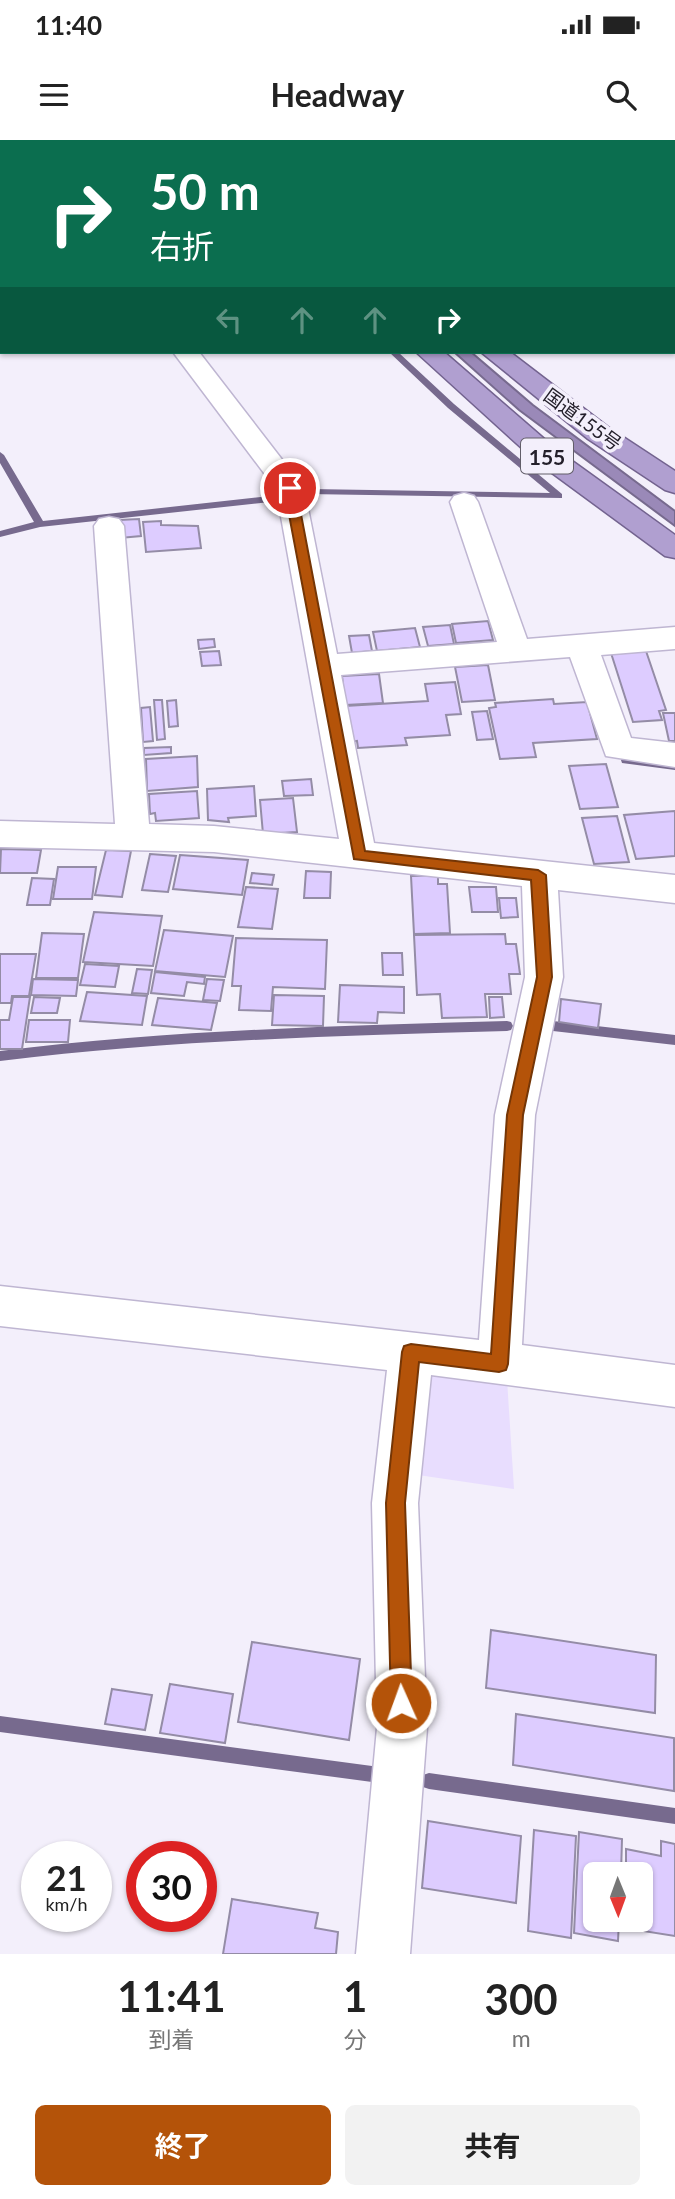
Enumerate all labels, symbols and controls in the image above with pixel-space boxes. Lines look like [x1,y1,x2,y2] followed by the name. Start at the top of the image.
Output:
[35,9,102,41] text: 11:40
[271,75,404,114] text: Headway
[35,76,73,114] icon: menu
[602,76,640,114] icon: search
[150,162,260,220] text: 50 m
[35,168,126,259] icon: right
[150,226,214,265] text: 右折
[210,301,248,339] icon: left
[283,301,321,339] icon: ahead
[356,301,394,339] icon: ahead
[429,301,467,339] icon: right
[540,383,626,455] street label: 国道155号
[521,438,573,474] road number: 155
[260,458,320,518] pin
[271,469,309,507] icon: arrive
[364,1666,438,1740] position arrow
[126,1841,217,1932] speed limit sign: 30
[46,1856,87,1898] text: 21
[583,1862,653,1932] north arrow
[583,1862,653,1932] map controls
[45,1893,88,1915] text: km/h
[117,1971,226,2021] text: 11:41
[343,1971,367,2021] text: 1
[485,1974,558,2024] text: 300
[512,2024,531,2052] text: m
[148,2025,194,2053] text: 到着
[344,2025,367,2053] text: 分
[35,2105,331,2185] button: 終了
[345,2105,640,2185] button: 共有

